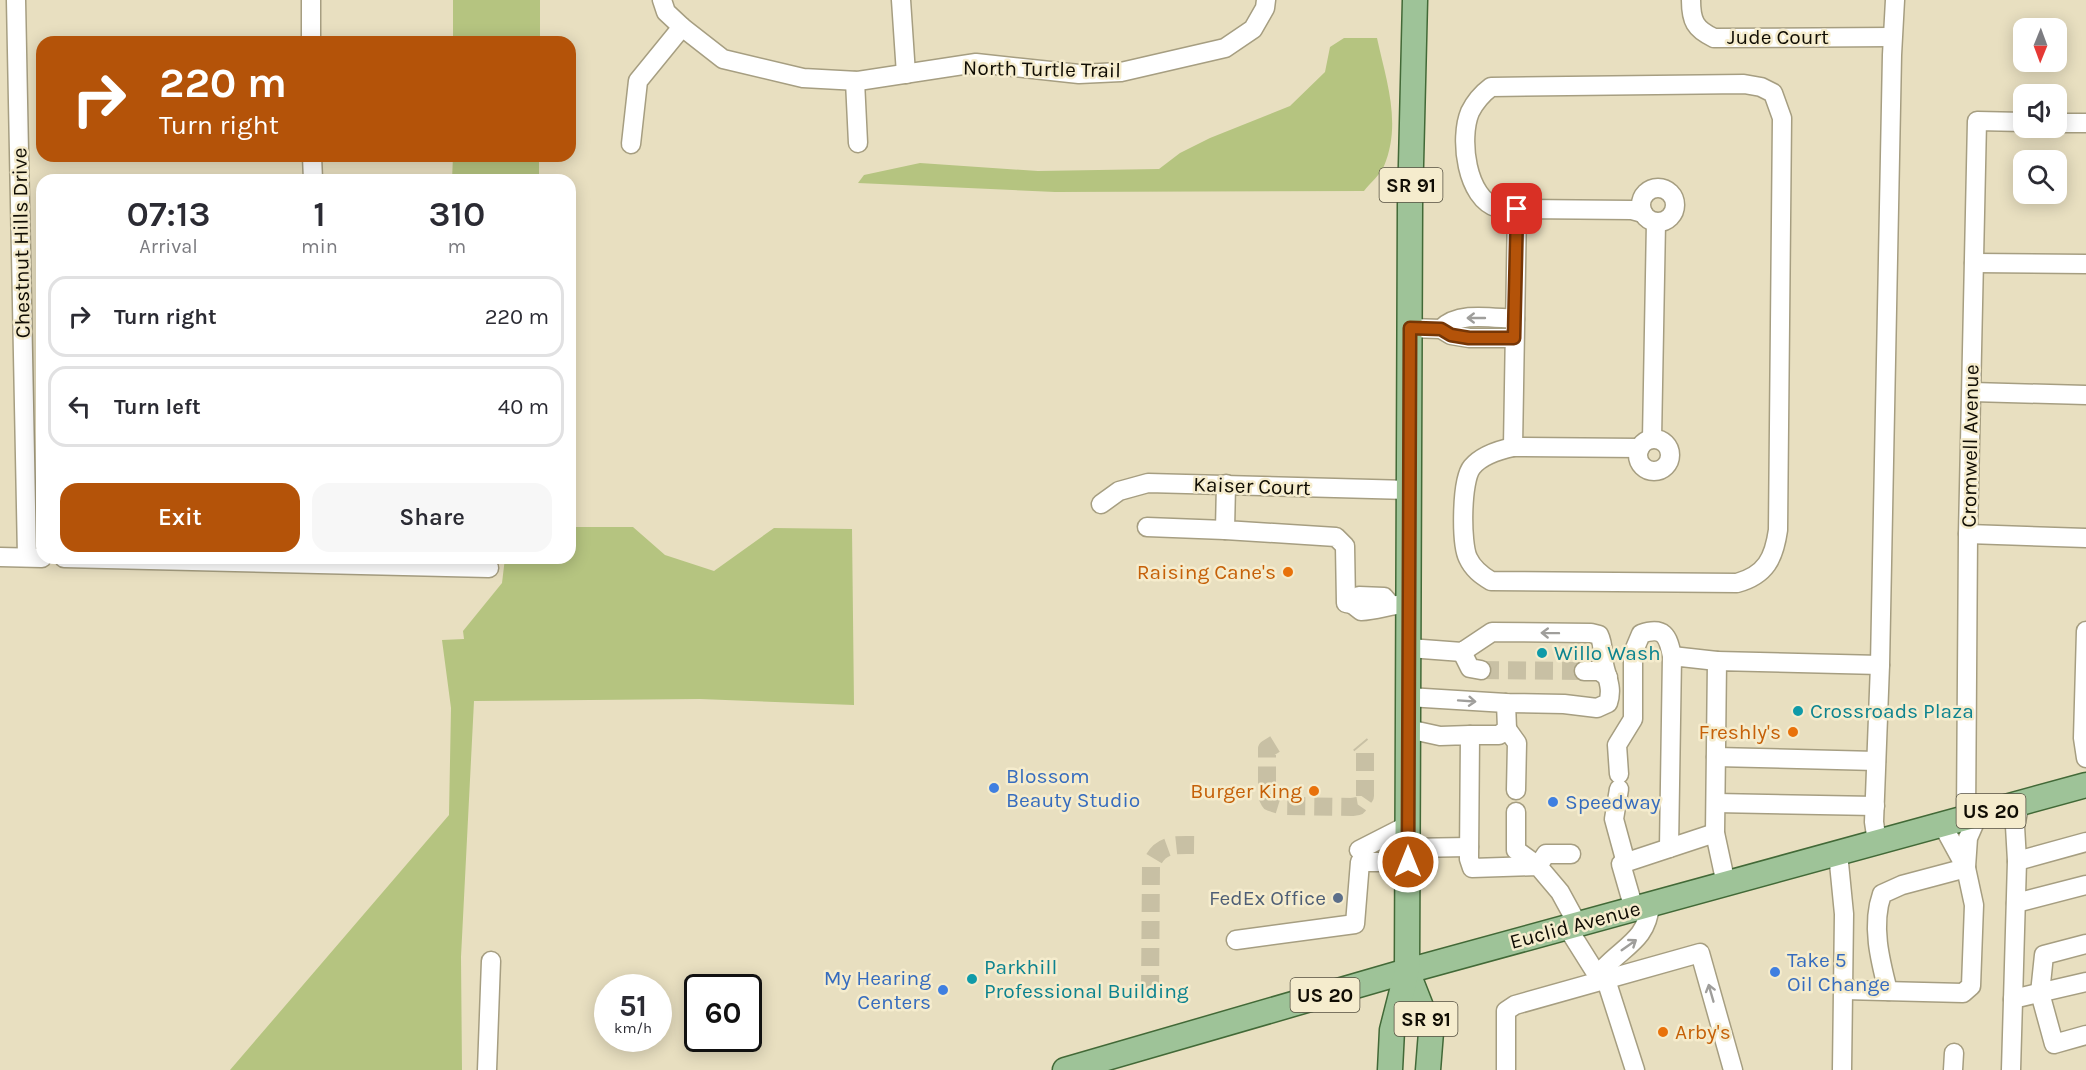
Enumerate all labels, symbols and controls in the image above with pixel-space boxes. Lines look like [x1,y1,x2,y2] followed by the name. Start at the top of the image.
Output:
[2013,18,2067,72] north arrow
[2013,18,2067,204] map controls
[1727,25,1829,49] street label: Jude Court
[963,56,1121,82] street label: North Turtle Trail
[159,58,287,108] text: 220 m
[60,60,138,138] icon: right
[2013,84,2067,138] button: sound
[159,109,279,141] text: Turn right
[7,147,35,339] street label: Chestnut Hills Drive
[2013,150,2067,204] button: search
[1380,168,1442,202] road number: SR 91
[1491,183,1542,234] pin
[1500,192,1533,225] icon: arrive
[127,193,211,235] text: 07:13
[313,193,326,235] text: 1
[428,193,485,235] text: 310
[139,235,198,258] text: Arrival
[301,235,338,258] text: min
[448,235,466,258] text: m
[63,300,96,333] icon: right
[114,304,217,330] text: Turn right
[485,304,549,330] text: 220 m
[1467,312,1487,324] one-way arrow
[1957,364,1983,528] street label: Cromwell Avenue
[63,390,96,423] icon: left
[114,394,201,420] text: Turn left
[498,394,549,420] text: 40 m
[1193,472,1311,500] street label: Kaiser Court
[60,483,300,552] button: Exit
[312,483,552,552] button: Share
[1137,560,1276,584] place label: Raising Cane's
[1281,565,1295,579] marker: Raising Cane's
[1541,627,1561,638] one-way arrow
[1554,641,1661,665] place label: Willo Wash
[1535,646,1549,660] marker: Willo Wash
[1456,695,1476,706] one-way arrow
[1810,699,1974,723] place label: Crossroads Plaza
[1791,704,1805,718] marker: Crossroads Plaza
[1698,720,1781,744] place label: Freshly's
[1786,725,1800,739] marker: Freshly's
[1006,764,1140,812] place label: Blossom Beauty Studio
[1190,779,1302,803] place label: Burger King
[987,781,1001,795] marker: Blossom Beauty Studio
[1307,784,1321,798] marker: Burger King
[1565,790,1661,814] place label: Speedway
[1956,794,2026,828] road number: US 20
[1546,795,1560,809] marker: Speedway
[1376,830,1440,894] position arrow
[1209,886,1326,910] place label: FedEx Office
[1331,891,1345,905] marker: FedEx Office
[1507,896,1643,954] street label: Euclid Avenue
[1621,939,1637,951] one-way arrow
[1787,948,1890,996] place label: Take 5 Oil Change
[984,955,1189,1003] place label: Parkhill Professional Building
[1768,965,1782,979] marker: Take 5 Oil Change
[824,966,931,1014] place label: My Hearing Centers
[965,972,979,986] marker: Parkhill Professional Building
[684,974,762,1052] speed limit sign: 60
[1290,978,1360,1012] road number: US 20
[936,983,950,997] marker: My Hearing Centers
[1705,984,1716,1003] one-way arrow
[619,988,647,1024] text: 51
[1394,1002,1458,1036] road number: SR 91
[614,1019,652,1037] text: km/h
[1675,1020,1731,1044] place label: Arby's
[1656,1025,1670,1039] marker: Arby's

